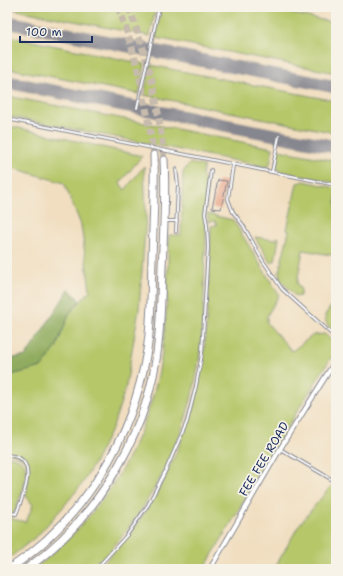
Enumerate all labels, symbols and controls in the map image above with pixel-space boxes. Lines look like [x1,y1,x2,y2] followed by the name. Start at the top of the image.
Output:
[20,18,92,44] scale bar
[26,24,62,40] text: 100 m
[235,419,293,499] street label: FEE FEE ROAD

